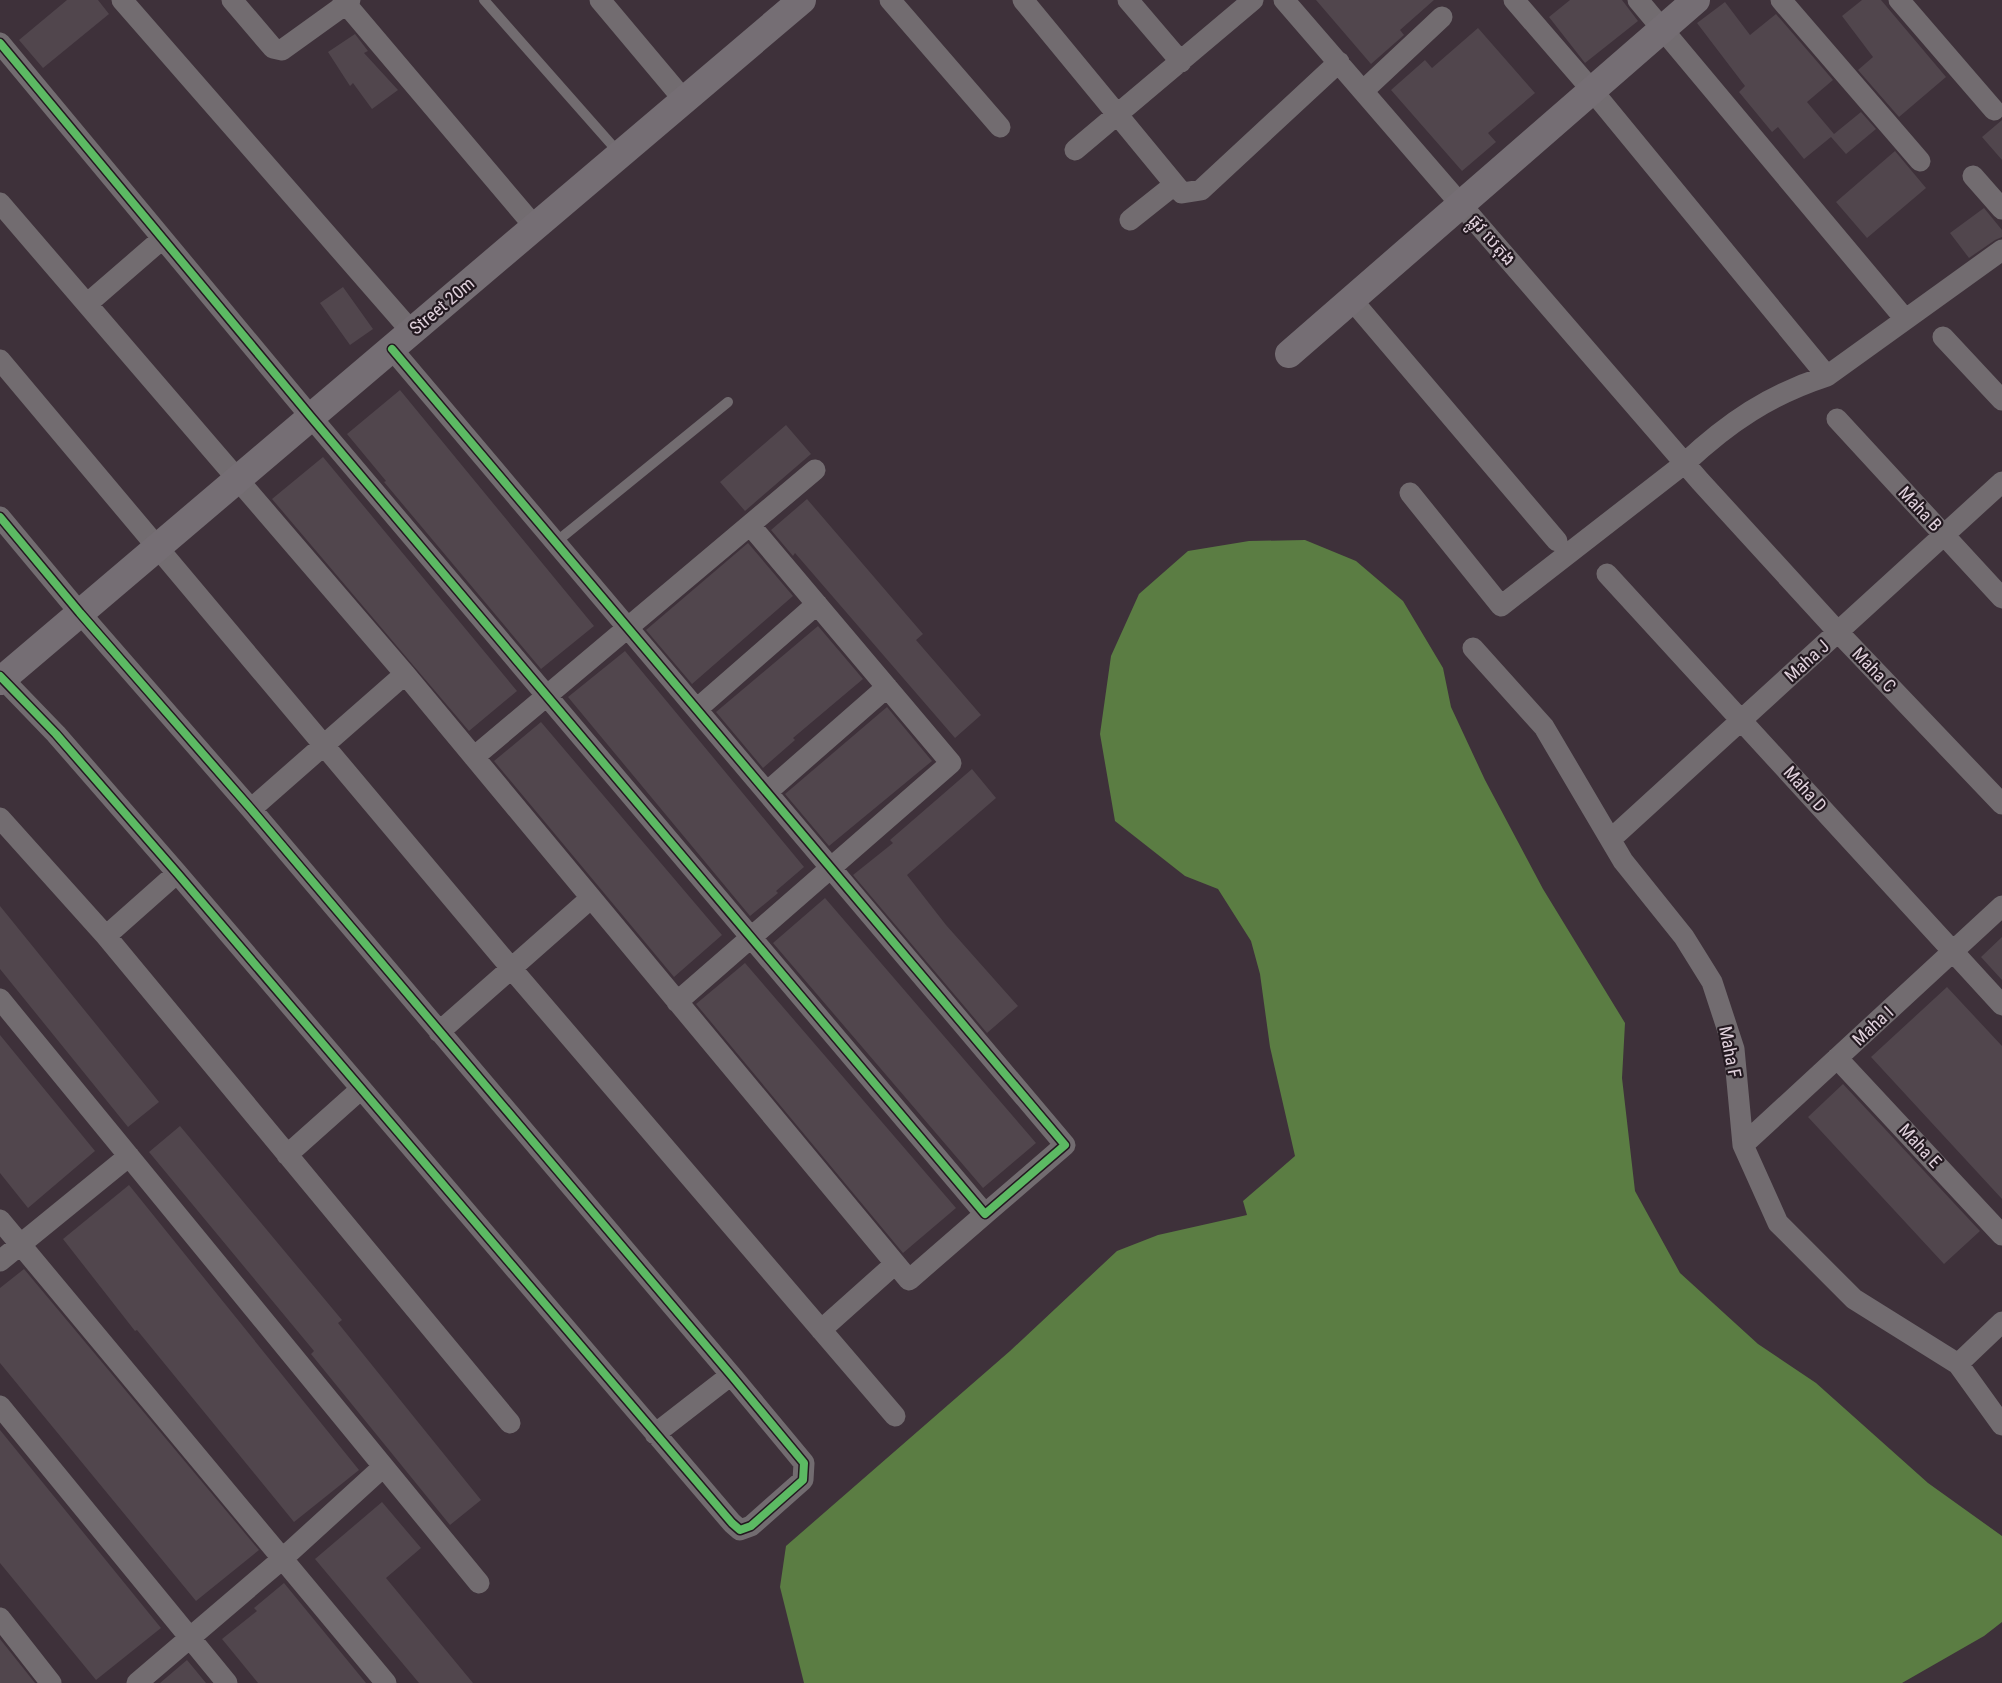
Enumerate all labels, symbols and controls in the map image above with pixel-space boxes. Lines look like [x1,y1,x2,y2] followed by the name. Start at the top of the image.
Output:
[1460,210,1520,274] street label: ផ្លូវ បេតុង
[405,273,478,339] street label: Street 20m
[1894,482,1946,535] street label: Maha B
[1780,635,1833,686] street label: Maha J
[1848,643,1901,696] street label: Maha C
[1780,762,1831,816] street label: Maha D
[1848,1002,1897,1050] street label: Maha I
[1715,1024,1746,1080] street label: Maha F
[1895,1119,1946,1172] street label: Maha E

